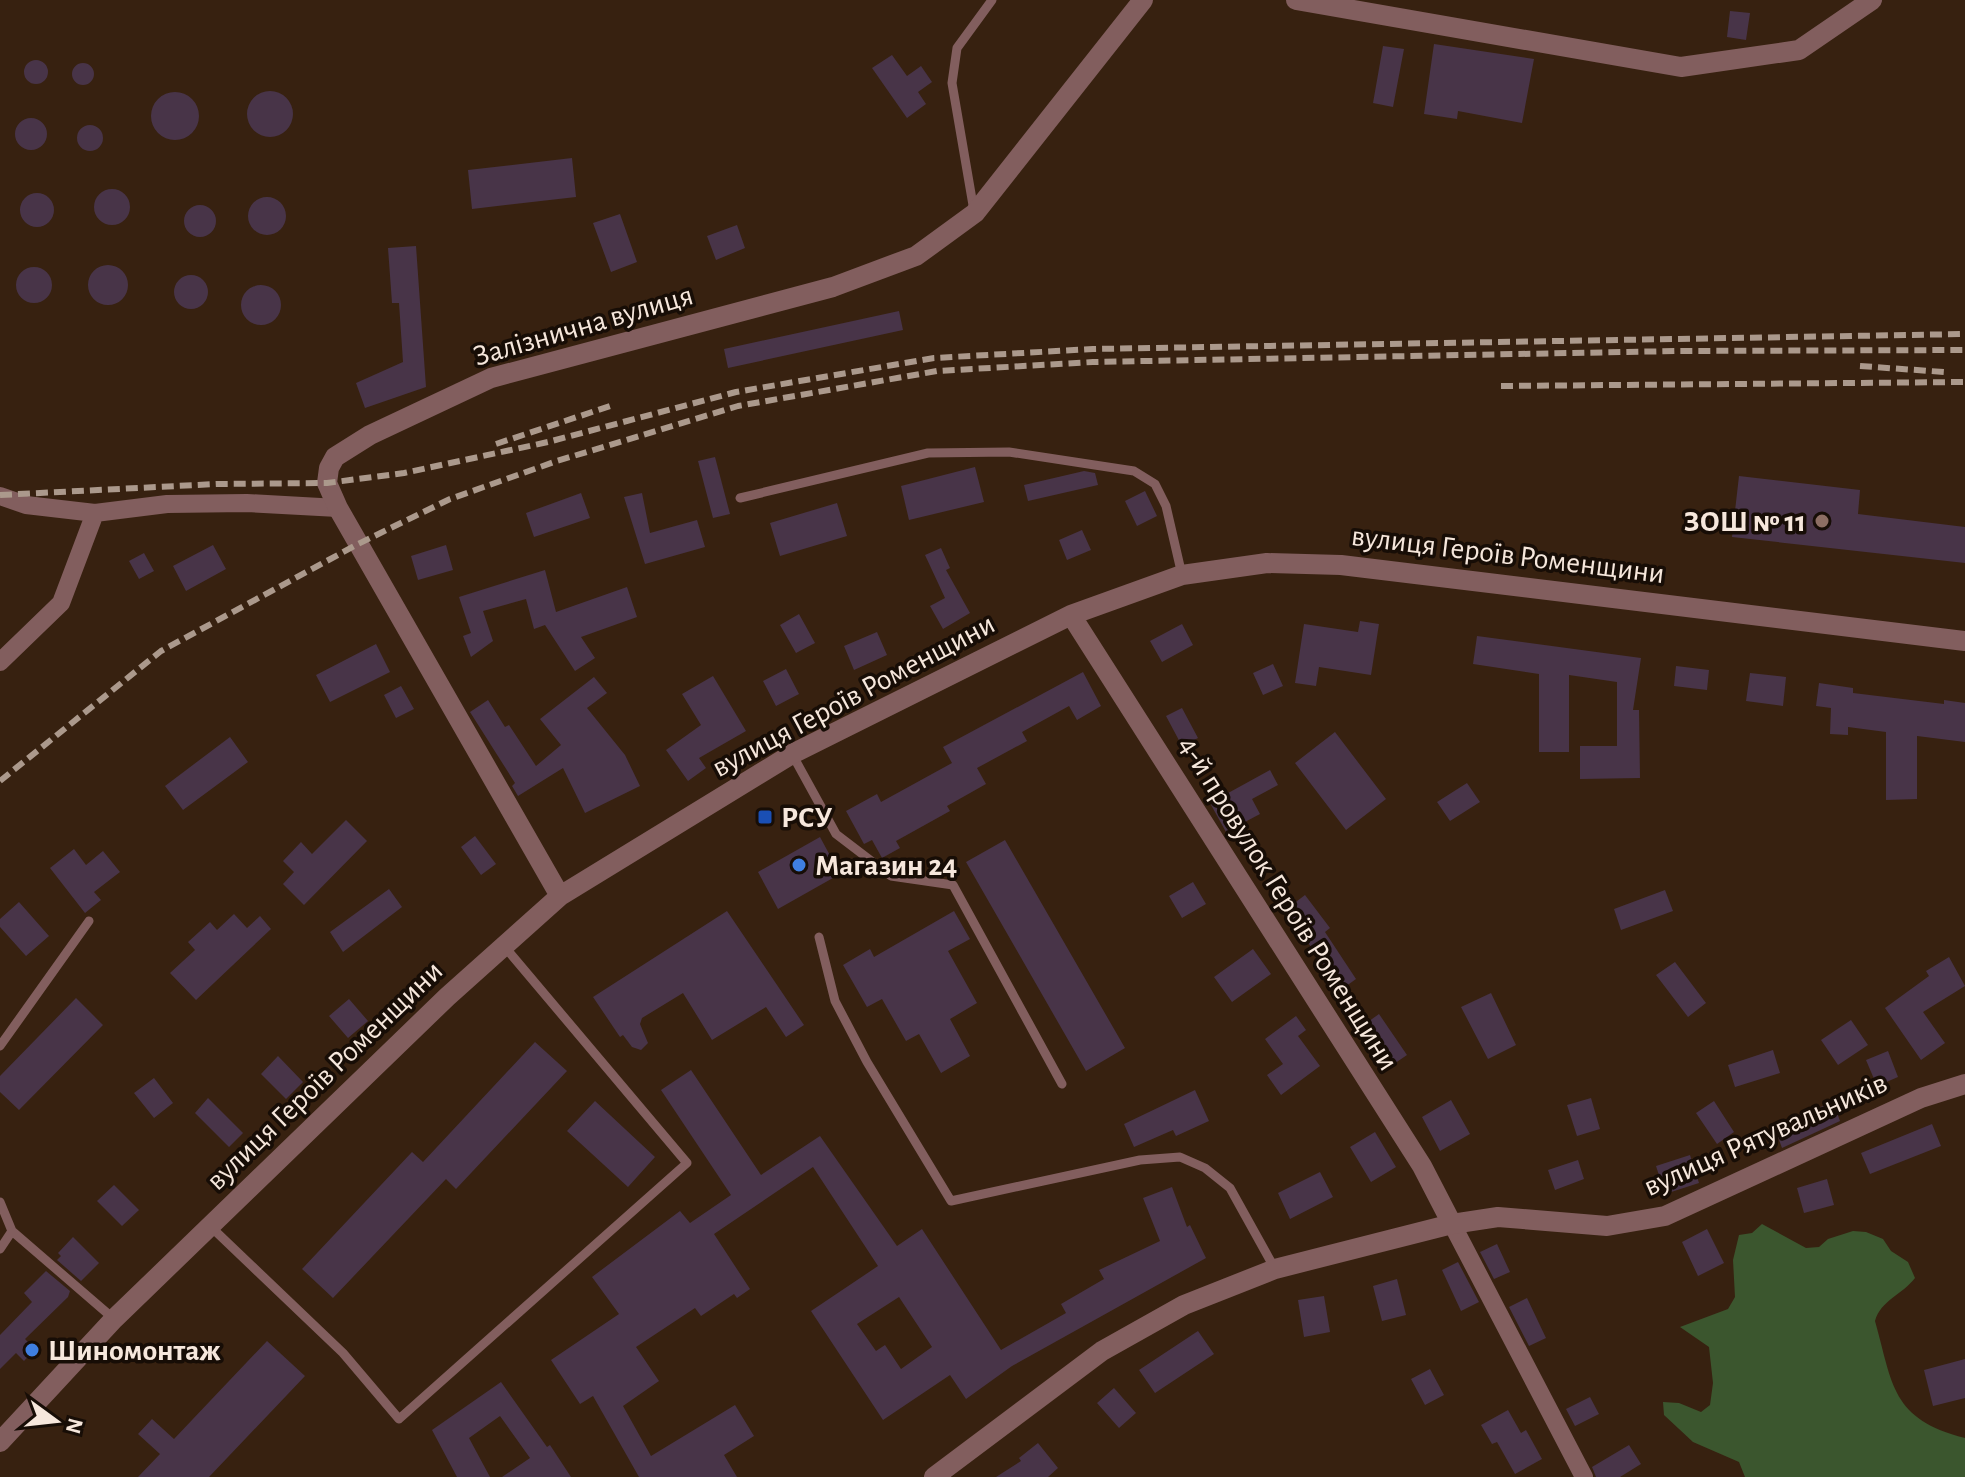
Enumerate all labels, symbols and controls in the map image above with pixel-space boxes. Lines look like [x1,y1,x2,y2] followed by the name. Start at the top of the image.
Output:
[470,280,696,372] street label: Залізнична вулиця
[1684,507,1806,537] place label: ЗОШ № 11
[1813,512,1831,530] marker: ЗОШ № 11
[1350,521,1666,589] street label: вулиця Героїв Роменщини
[707,609,1000,783] street label: вулиця Героїв Роменщини
[1173,731,1404,1076] street label: 4-й провулок Героїв Роменщини
[781,803,833,833] place label: РСУ
[756,808,774,826] marker: РСУ
[815,851,957,881] place label: Магазин 24
[790,856,808,874] marker: Магазин 24
[201,955,449,1196] street label: вулиця Героїв Роменщини
[1639,1068,1892,1202] street label: вулиця Рятувальників
[48,1336,221,1366] place label: Шиномонтаж
[23,1341,41,1359] marker: Шиномонтаж
[16,1381,96,1461] north arrow
[62,1416,87,1436] text: N

